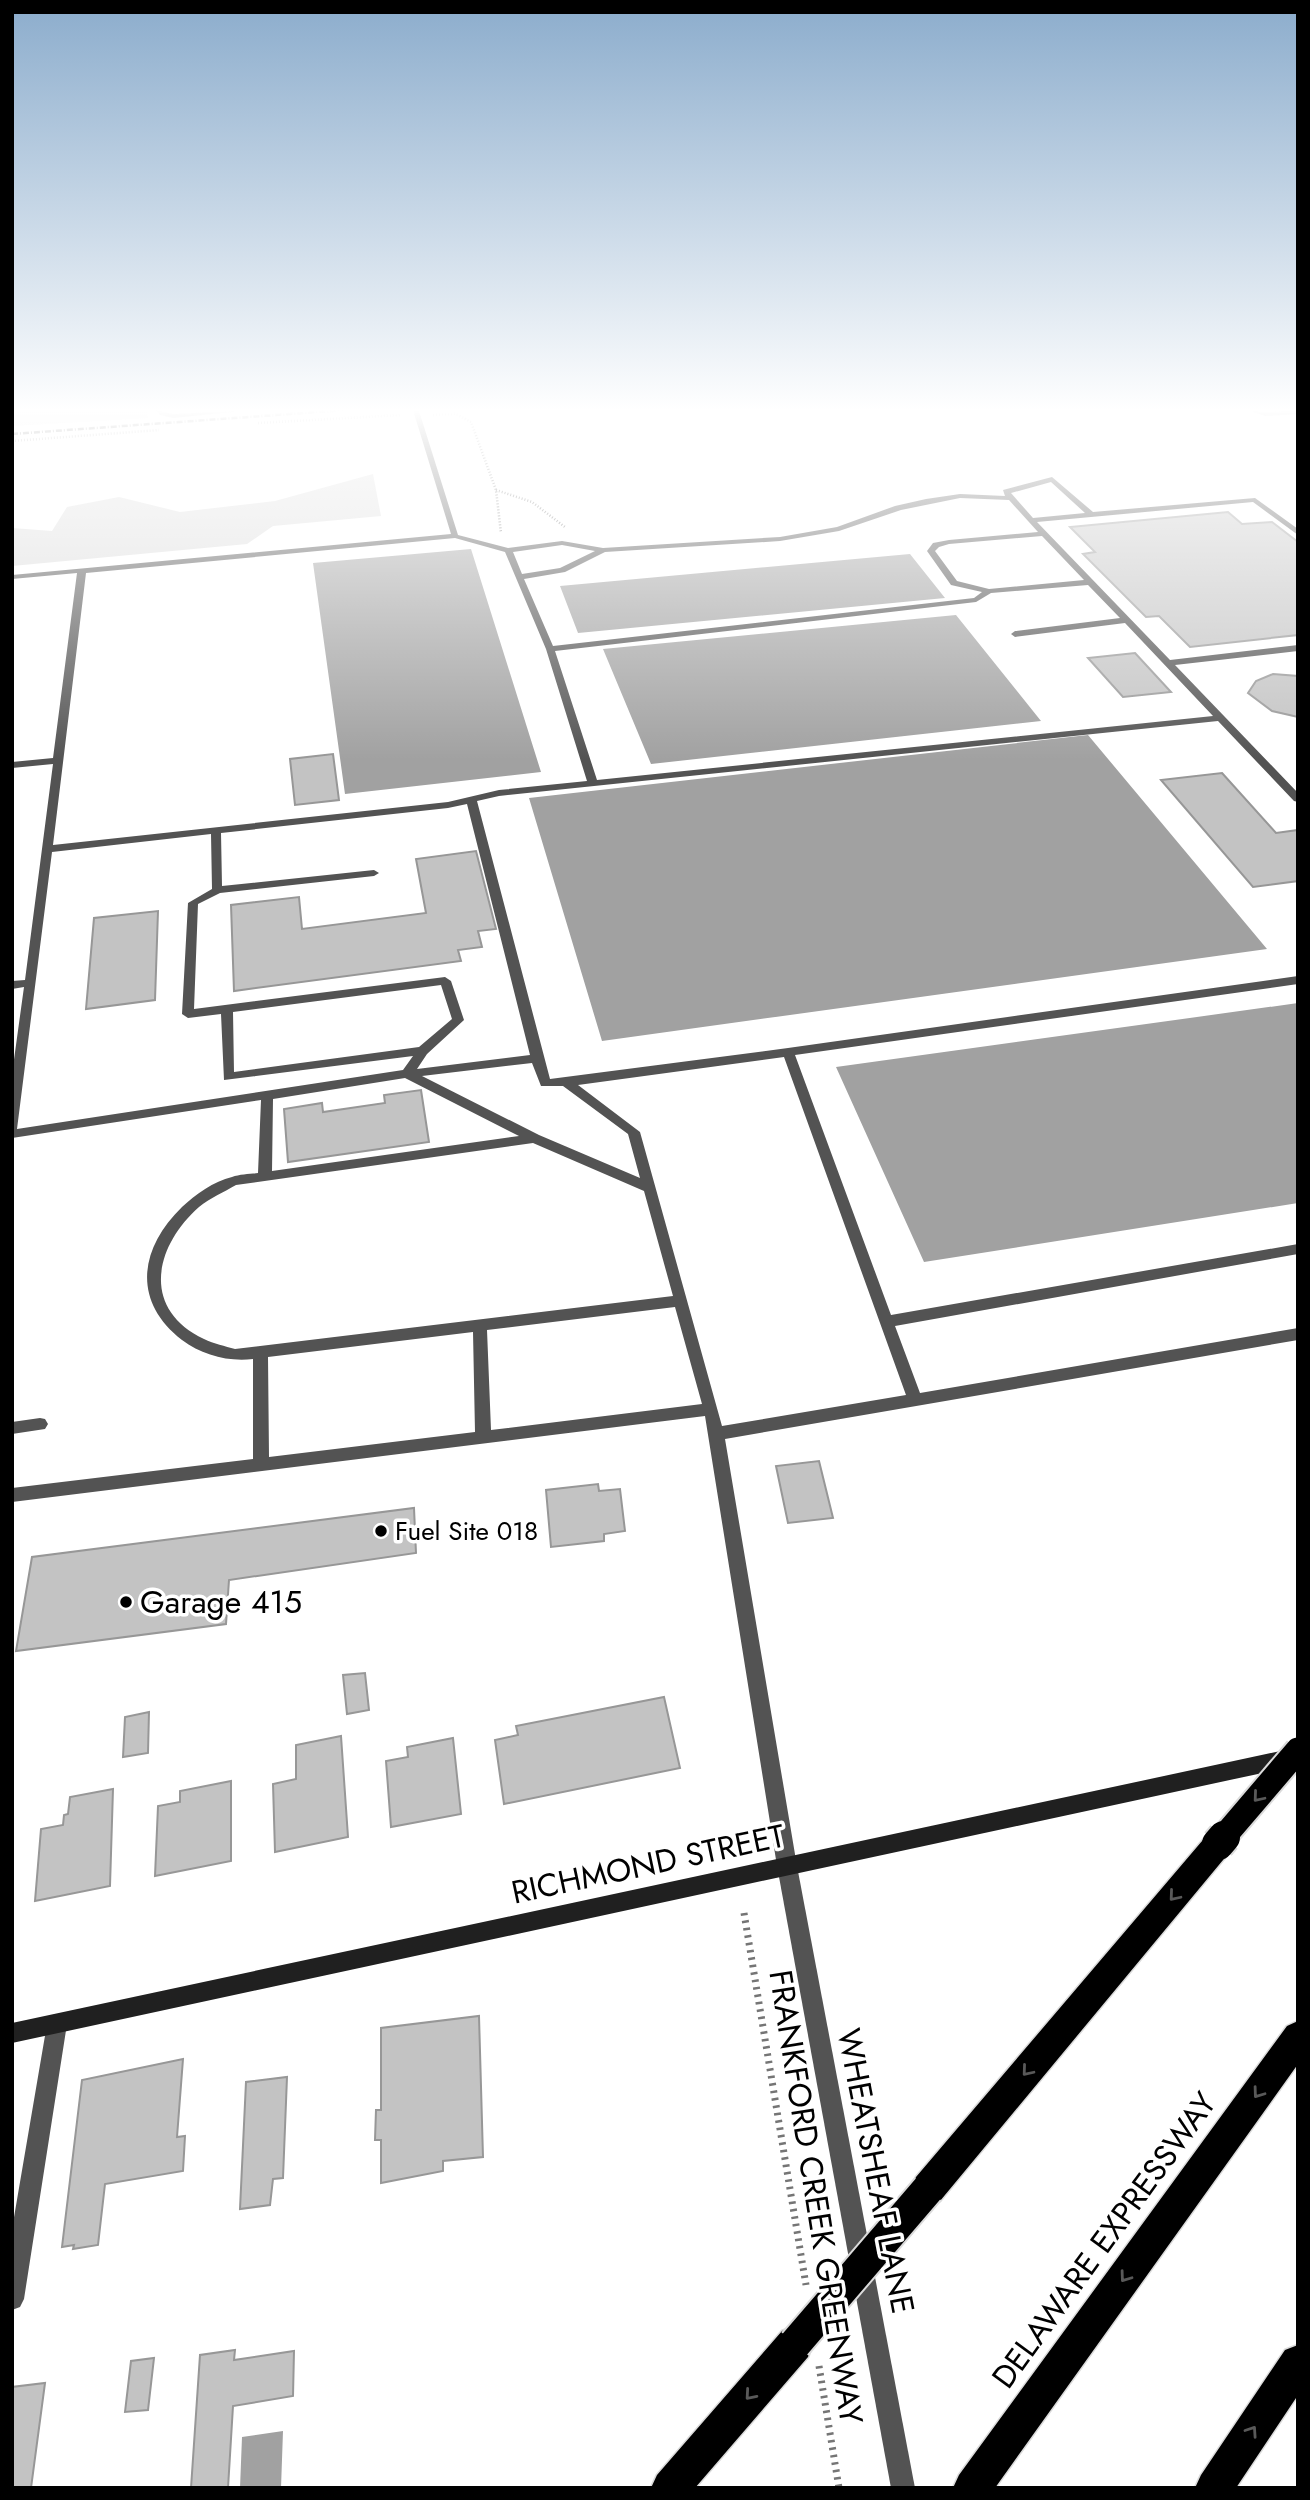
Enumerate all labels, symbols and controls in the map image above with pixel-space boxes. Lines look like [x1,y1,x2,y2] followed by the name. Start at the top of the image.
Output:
[395,1512,538,1550] place label: Fuel Site 018
[373,1523,389,1539] marker: Fuel Site 018
[140,1579,302,1625] place label: Garage 415
[118,1594,134,1610] marker: Garage 415
[1254,1789,1266,1802] one-way arrow
[507,1813,789,1915] street label: RICHMOND STREET
[1170,1888,1182,1901] one-way arrow
[757,1967,875,2427] street label: FRANKFORD CREEK GREENWAY
[826,2024,926,2318] street label: WHEATSHEAF LANE
[1023,2063,1036,2075] one-way arrow
[981,2082,1227,2398] street label: DELAWARE EXPRESSWAY
[1254,2085,1266,2098] one-way arrow
[1121,2269,1133,2282] one-way arrow
[746,2387,758,2400] one-way arrow
[1244,2426,1256,2439] one-way arrow

